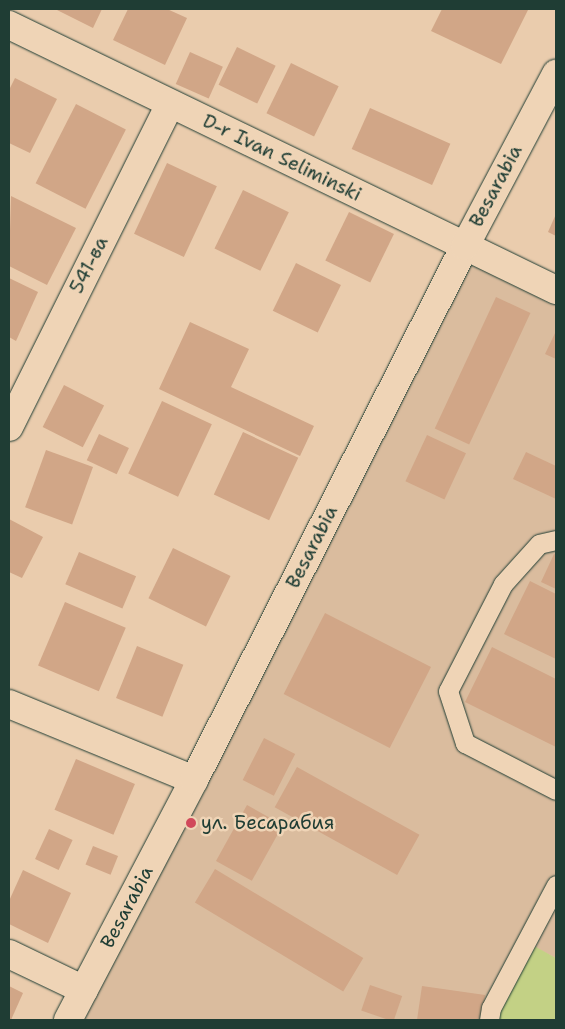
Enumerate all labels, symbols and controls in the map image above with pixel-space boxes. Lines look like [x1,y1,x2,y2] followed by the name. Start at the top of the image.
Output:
[199,110,365,206] street label: D-r Ivan Seliminski
[465,141,527,231] street label: Besarabia
[65,233,113,297] street label: 541-ва
[282,502,342,592] street label: Besarabia
[201,812,334,834] place label: ул. Бесарабия
[185,817,197,829] marker: ул. Бесарабия
[96,862,158,952] street label: Besarabia

